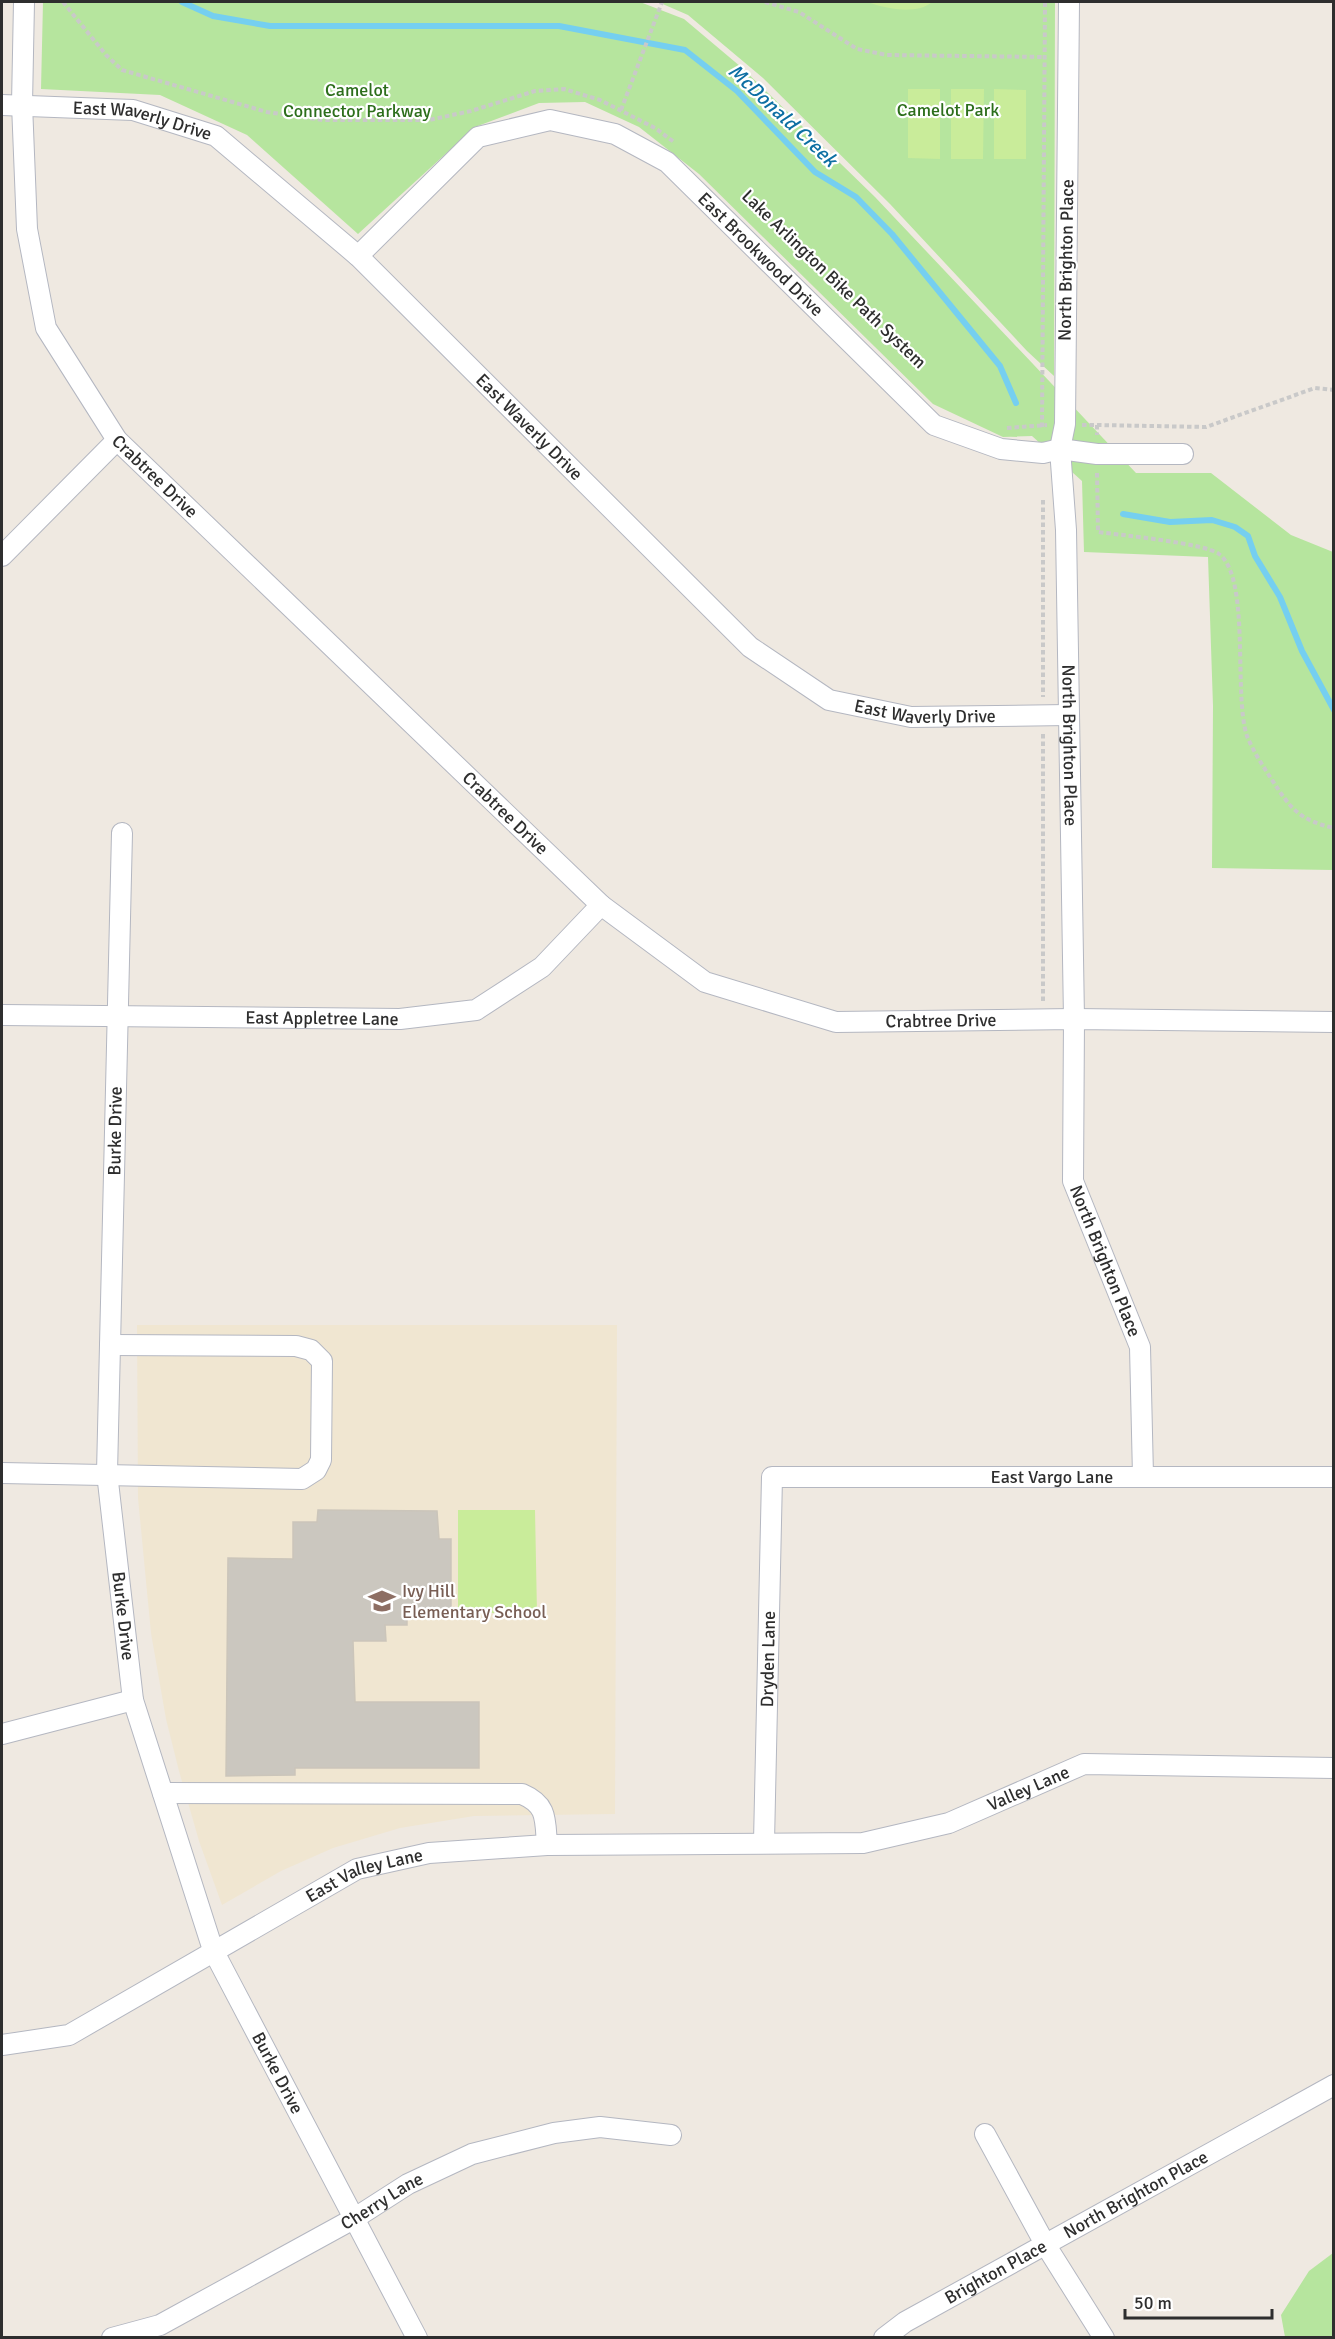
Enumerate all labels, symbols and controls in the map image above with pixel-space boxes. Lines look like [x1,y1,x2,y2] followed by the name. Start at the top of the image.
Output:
[723,59,844,174] water label: McDonald Creek
[283,79,432,122] park label: Camelot Connector Parkway
[72,97,215,145] street label: East Waverly Drive
[897,99,999,121] park label: Camelot Park
[1054,179,1078,341] street label: North Brighton Place
[737,185,931,373] street label: Lake Arlington Bike Path System
[693,188,828,321] street label: East Brookwood Drive
[471,369,587,485] street label: East Waverly Drive
[107,430,202,523] street label: Crabtree Drive
[1057,664,1082,826] street label: North Brighton Place
[852,695,996,728] street label: East Waverly Drive
[458,767,553,859] street label: Crabtree Drive
[245,1006,399,1030] street label: East Appletree Lane
[885,1009,997,1032] street label: Crabtree Drive
[103,1086,127,1176] street label: Burke Drive
[1065,1182,1146,1340] street label: North Brighton Place
[991,1466,1113,1488] street label: East Vargo Lane
[107,1570,139,1662] street label: Burke Drive
[402,1580,547,1623] place label: Ivy Hill Elementary School
[367,1586,397,1616] school or university icon: Ivy Hill Elementary School
[756,1611,780,1708] street label: Dryden Lane
[984,1761,1073,1816] street label: Valley Lane
[302,1844,425,1907] street label: East Valley Lane
[247,2028,308,2118] street label: Burke Drive
[1060,2146,1212,2243] street label: North Brighton Place
[337,2168,427,2235] street label: Cherry Lane
[941,2235,1051,2309] street label: Brighton Place
[1125,2282,1272,2320] scale bar
[1134,2292,1172,2314] text: 50 m

